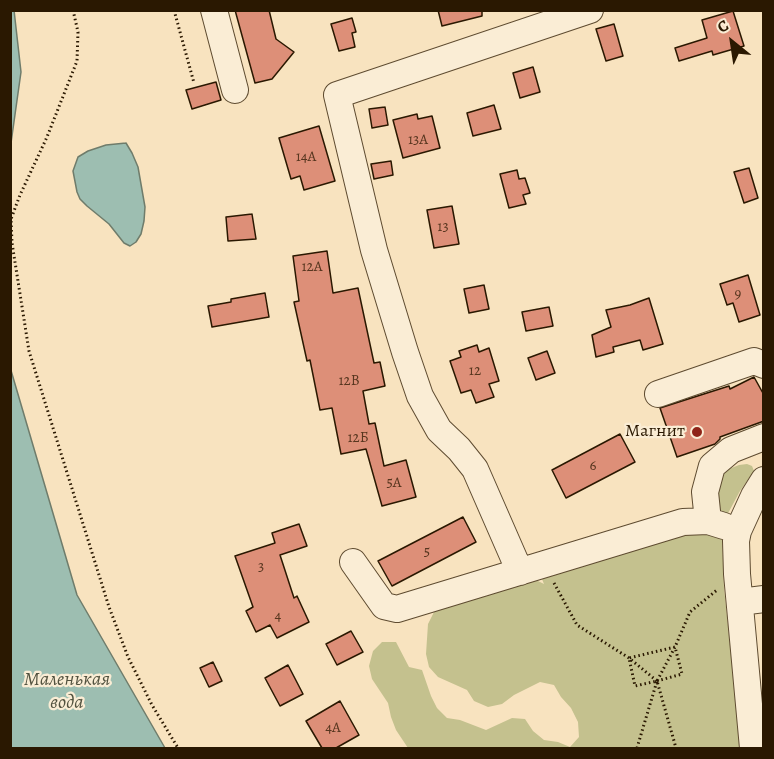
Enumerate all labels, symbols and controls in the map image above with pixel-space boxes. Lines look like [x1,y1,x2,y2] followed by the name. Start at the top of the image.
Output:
[702,12,762,72] north arrow
[713,14,733,38] text: С
[408,131,428,149] house number: 13А
[296,148,316,166] house number: 14А
[437,218,449,236] house number: 13
[301,258,323,276] house number: 12А
[735,285,741,303] house number: 9
[469,362,481,380] house number: 12
[338,372,360,390] house number: 12В
[625,421,685,443] place label: Магнит
[690,425,704,439] marker: Магнит
[347,429,369,447] house number: 12Б
[590,457,596,475] house number: 6
[386,474,402,492] house number: 5А
[424,543,430,561] house number: 5
[258,558,264,576] house number: 3
[275,607,281,625] house number: 4
[24,668,110,715] water label: Маленькая вода
[325,719,341,737] house number: 4А

